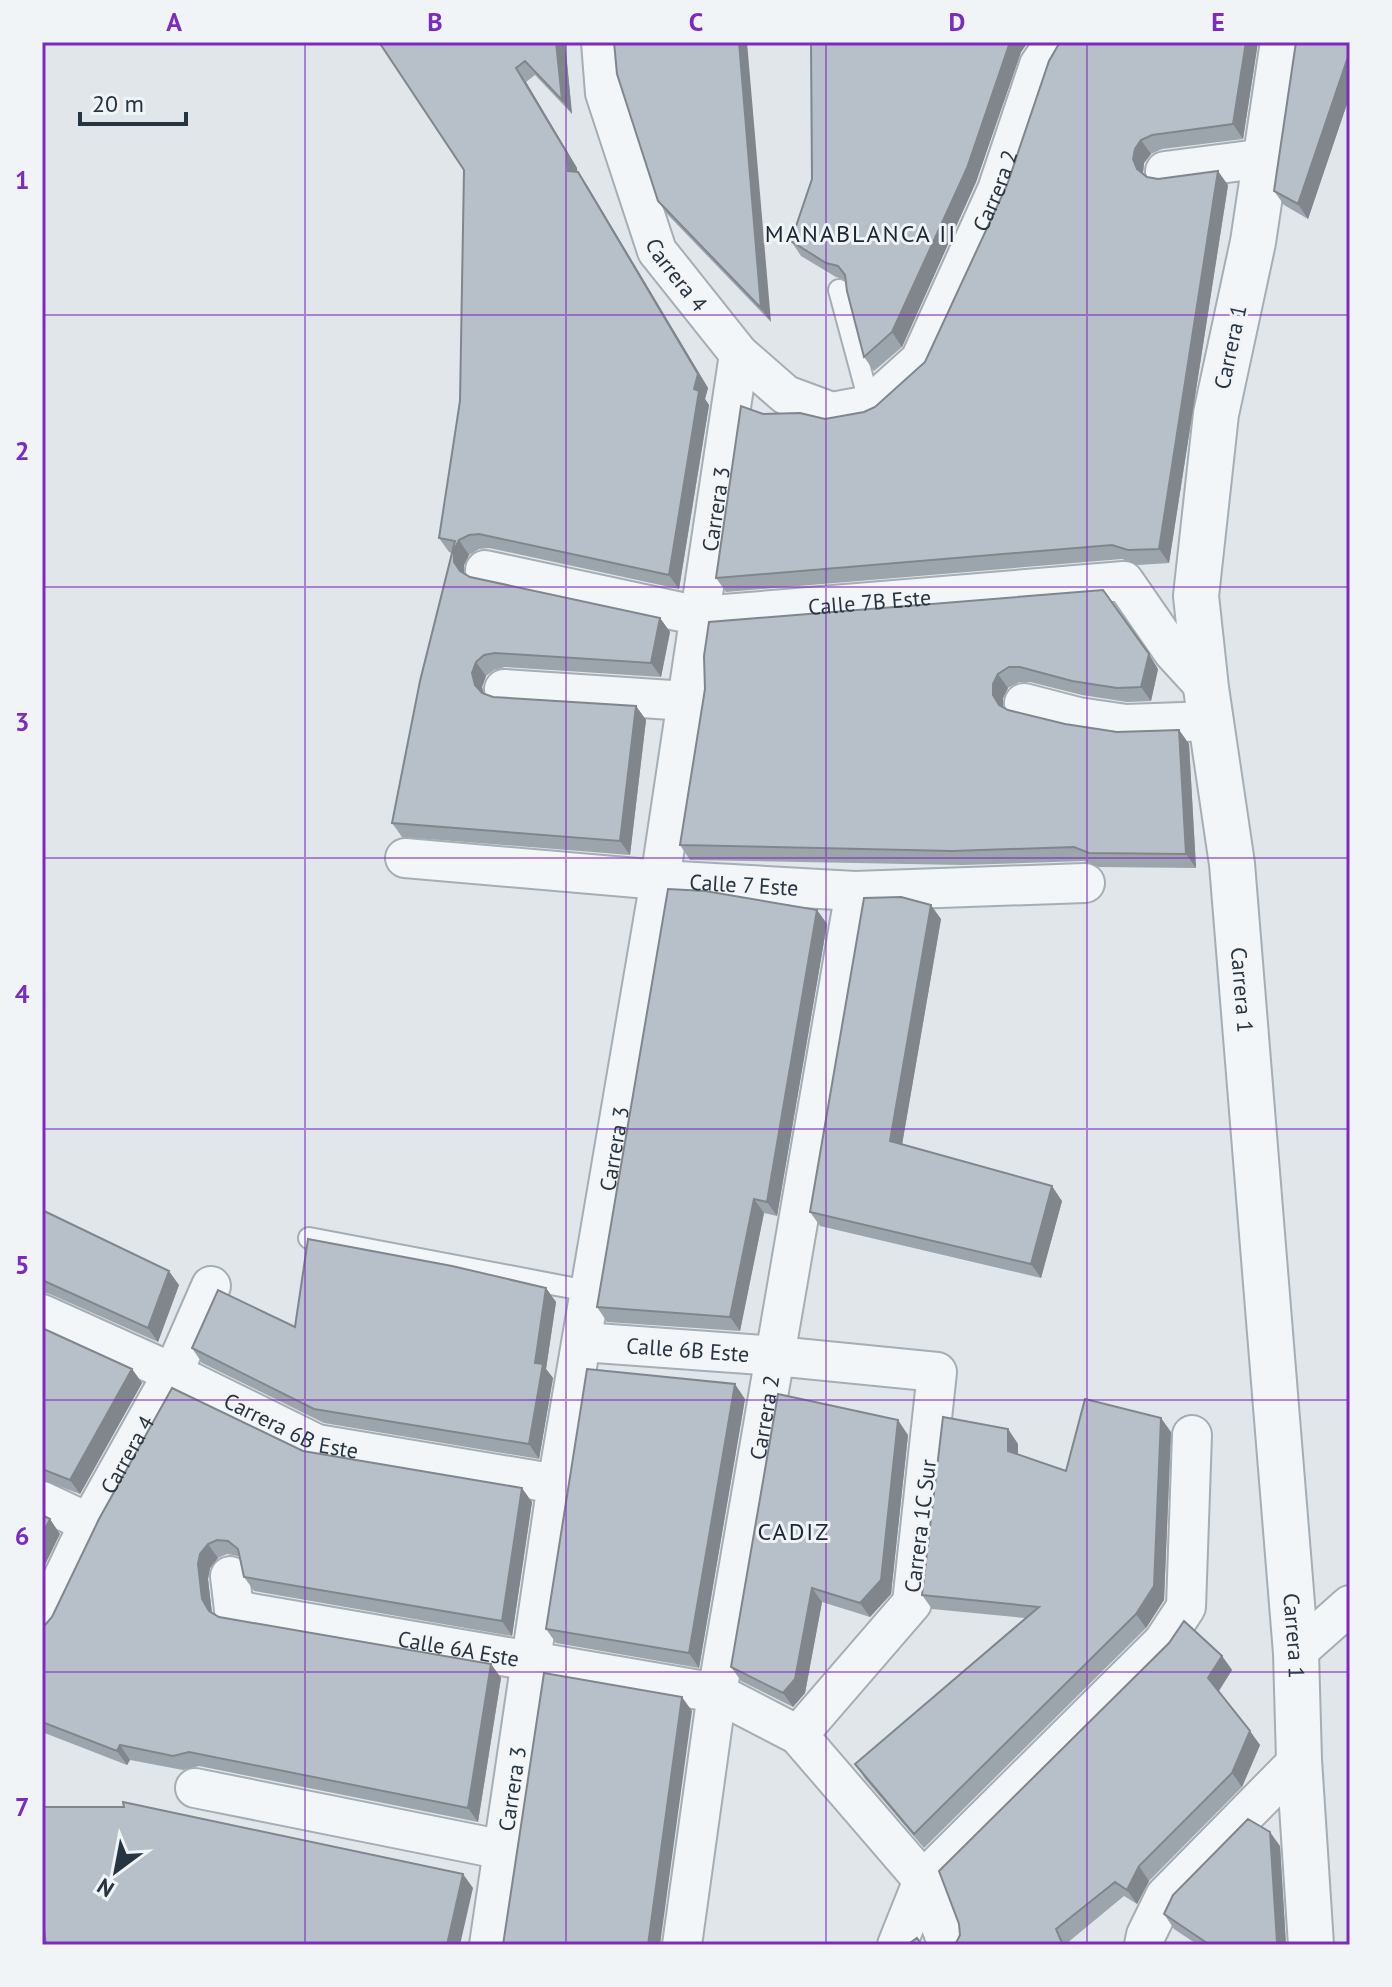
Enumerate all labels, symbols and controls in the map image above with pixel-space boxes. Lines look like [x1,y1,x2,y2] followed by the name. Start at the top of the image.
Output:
[166,5,182,38] text: A
[427,5,443,38] text: B
[689,5,703,38] text: C
[949,5,965,38] text: D
[1211,5,1225,38] text: E
[80,76,186,126] scale bar
[92,88,144,119] text: 20 m
[966,146,1024,236] street label: Carrera 2
[15,163,29,196] text: 1
[765,218,957,249] district label: MANABLANCA II
[640,235,714,317] street label: Carrera 4
[1207,302,1253,392] street label: Carrera 1
[15,434,29,467] text: 2
[696,464,736,553] street label: Carrera 3
[807,583,932,621] street label: Calle 7B Este
[15,705,29,738] text: 3
[689,868,799,902] street label: Calle 7 Este
[1225,946,1260,1034] street label: Carrera 1
[15,977,30,1010] text: 4
[593,1104,635,1193] street label: Carrera 3
[15,1248,29,1281] text: 5
[625,1331,750,1368] street label: Calle 6B Este
[743,1373,785,1462] street label: Carrera 2
[219,1386,360,1465] street label: Carrera 6B Este
[94,1410,160,1499] street label: Carrera 4
[898,1457,942,1594] street label: Carrera 1C Sur
[758,1516,830,1547] district label: CADIZ
[15,1519,29,1552] text: 6
[1277,1592,1311,1679] street label: Carrera 1
[396,1624,521,1673] street label: Calle 6A Este
[492,1744,532,1833] street label: Carrera 3
[15,1790,29,1823] text: 7
[76,1831,156,1911] north arrow
[92,1872,119,1904] text: N

